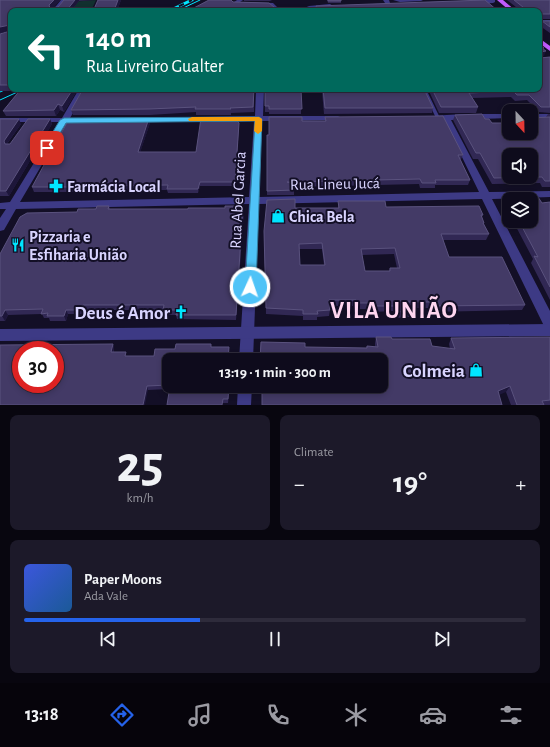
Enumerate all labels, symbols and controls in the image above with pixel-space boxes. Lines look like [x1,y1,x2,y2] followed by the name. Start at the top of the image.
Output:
[20,24,72,76] icon: left
[86,25,152,53] text: 140 m
[86,58,224,76] text: Rua Livreiro Gualter
[502,104,538,140] north arrow
[502,104,538,228] map controls
[30,131,64,165] pin
[36,137,58,159] icon: arrive
[502,148,538,184] button: sound
[227,151,249,249] street label: Rua Abel Garcia
[290,175,380,193] street label: Rua Lineu Jucá
[48,178,64,194] pharmacy icon: Farmácia Local
[67,179,161,195] place label: Farmácia Local
[502,192,538,228] button: layers
[270,208,286,224] shop icon: Chica Bela
[289,209,355,225] place label: Chica Bela
[29,229,127,263] place label: Pizzaria e Esfiharia União
[10,237,26,253] restaurant icon: Pizzaria e Esfiharia União
[229,266,271,308] position arrow
[330,295,458,323] district label: VILA UNIÃO
[74,304,170,323] place label: Deus é Amor
[173,304,189,320] church icon: Deus é Amor
[12,341,64,393] speed limit sign: 30
[403,362,465,381] place label: Colmeia
[468,362,484,378] shop icon: Colmeia
[219,365,331,380] text: 13:19 · 1 min · 300 m
[117,439,163,491] text: 25
[294,446,333,459] text: Climate
[393,468,427,498] text: 19°
[294,473,305,495] text: −
[515,473,526,495] text: +
[127,492,153,505] text: km/h
[84,572,162,587] text: Paper Moons
[84,590,128,603] text: Ada Vale
[97,628,119,650] icon: previous
[264,628,286,650] icon: pause
[431,628,453,650] icon: next
[108,701,136,729] icon: directions
[186,701,214,729] icon: music
[264,701,292,729] icon: phone
[342,701,370,729] icon: climate
[419,701,447,729] icon: car
[497,701,525,729] icon: filters
[25,706,59,724] text: 13:18

